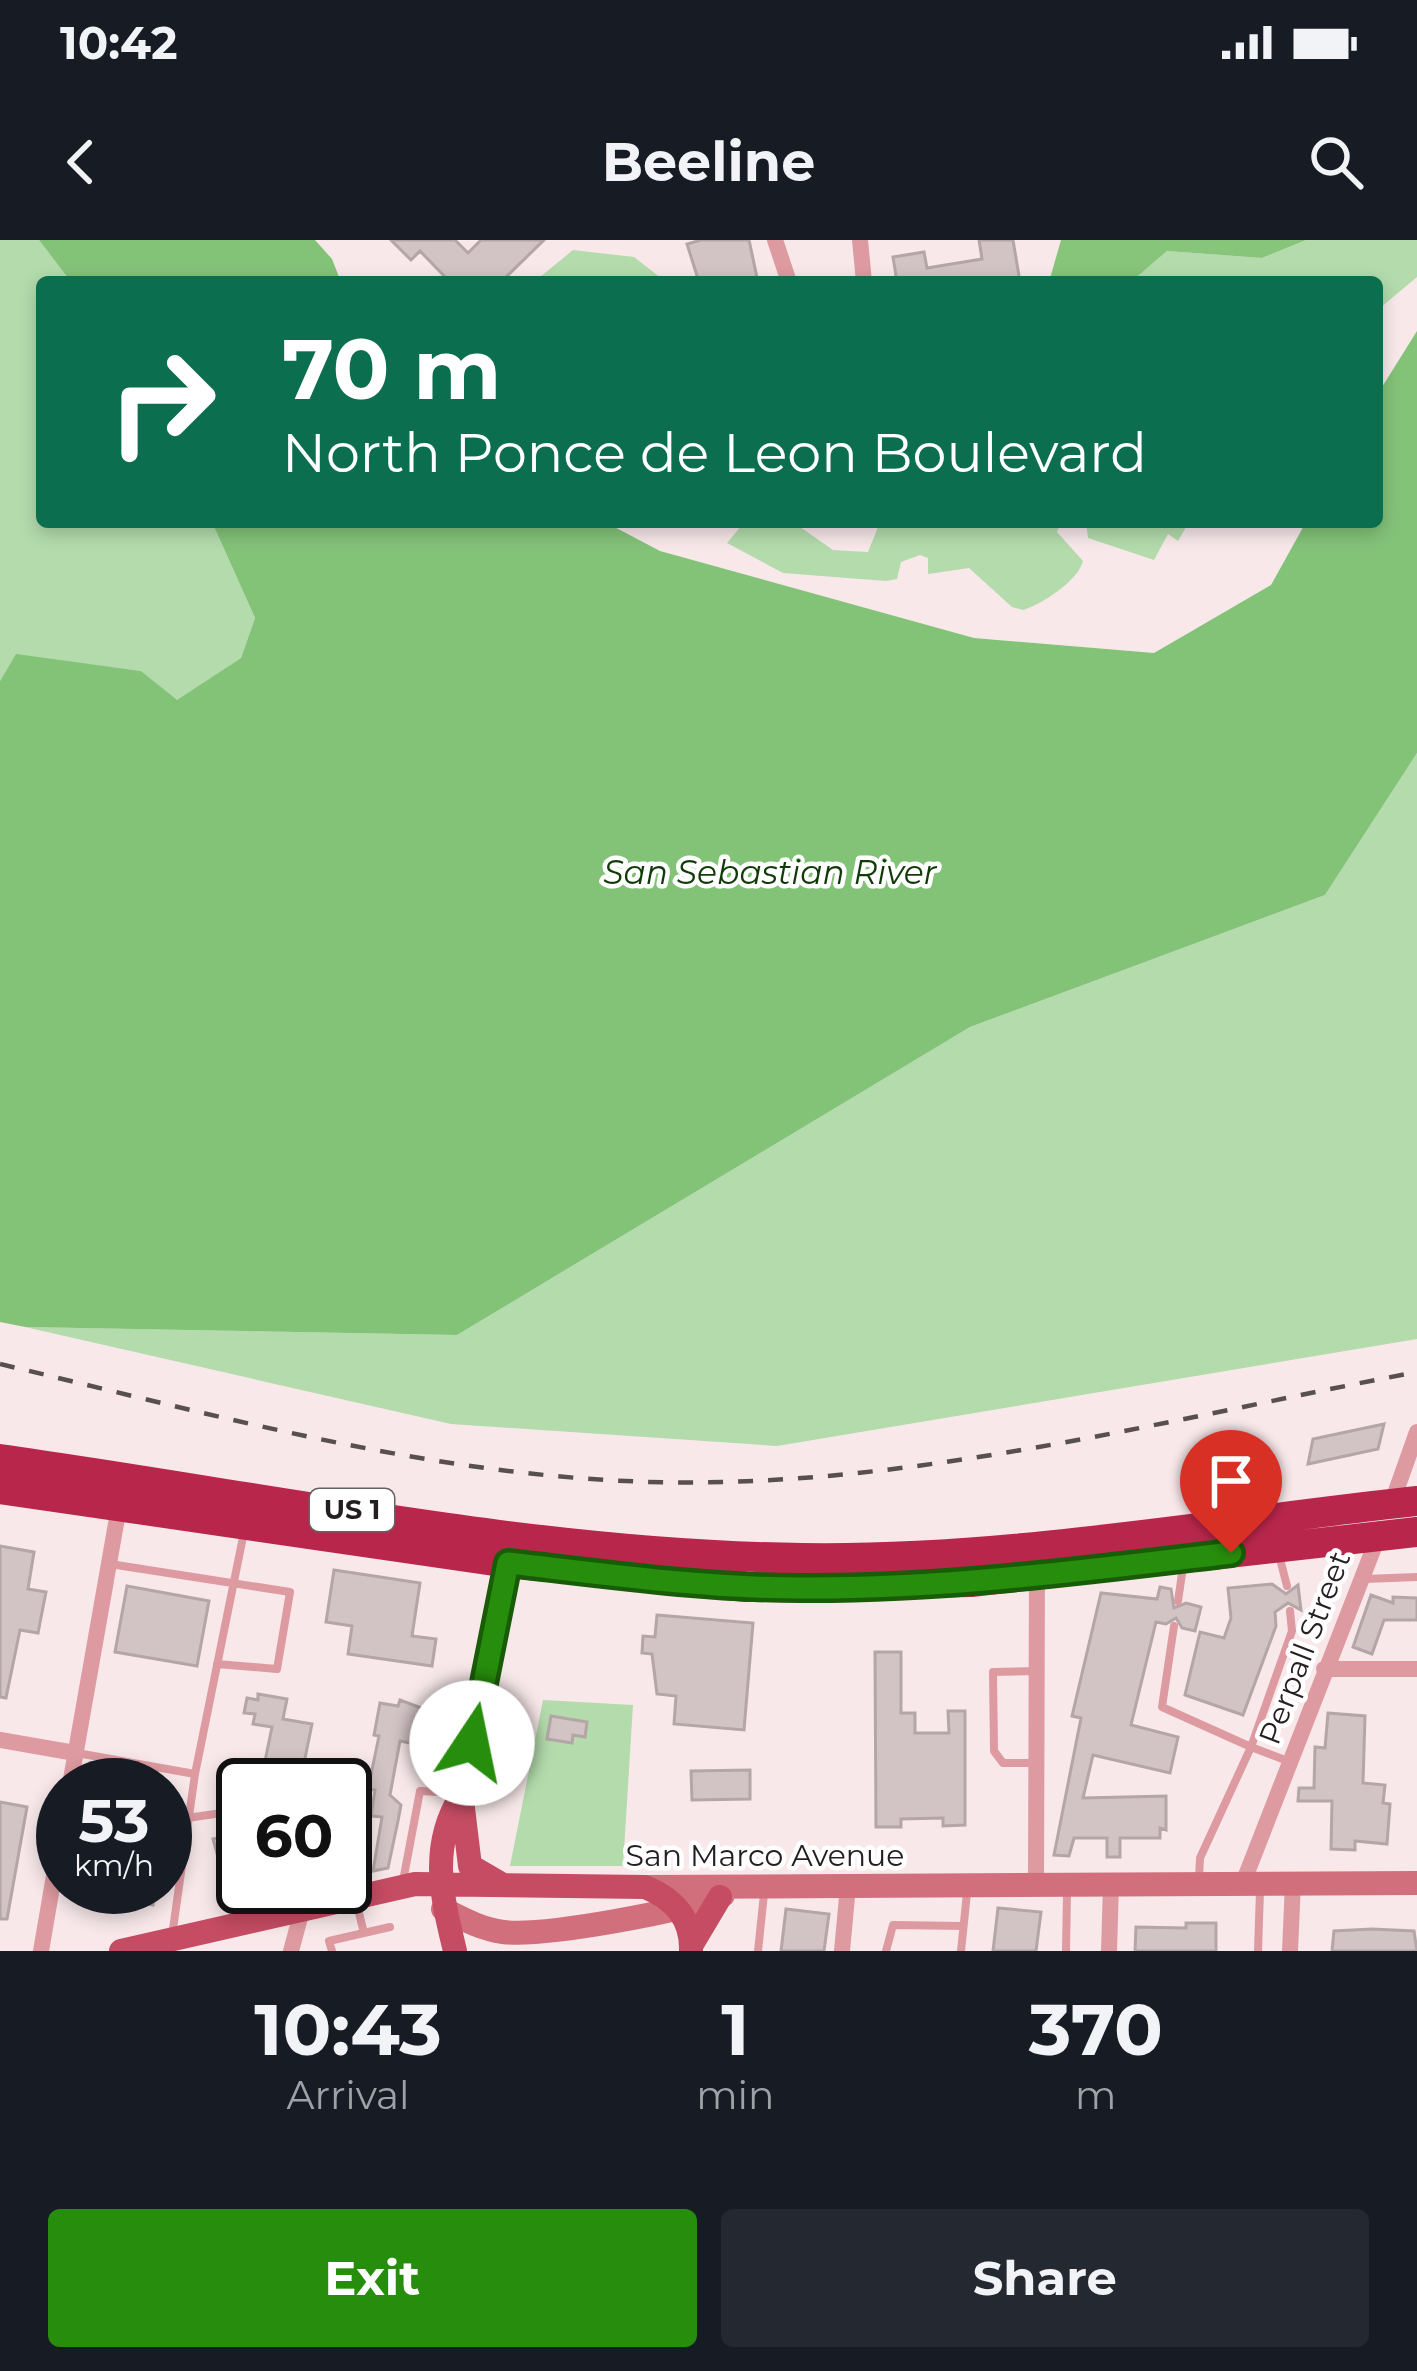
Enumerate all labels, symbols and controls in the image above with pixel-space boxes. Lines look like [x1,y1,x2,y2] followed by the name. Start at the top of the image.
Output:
[60,15,178,70] text: 10:42
[48,129,114,195] icon: back
[602,129,815,195] text: Beeline
[1303,129,1369,195] icon: search
[282,318,501,420] text: 70 m
[84,324,240,480] icon: right
[282,420,1147,486] text: North Ponce de Leon Boulevard
[603,852,938,892] water label: San Sebastian River
[1180,1430,1282,1553] pin
[1198,1448,1264,1514] icon: arrive
[310,1489,394,1531] road number: US 1
[1251,1546,1358,1750] street label: Perpall Street
[409,1680,535,1806] position arrow
[216,1758,372,1914] speed limit sign: 60
[79,1784,149,1857] text: 53
[626,1837,904,1874] street label: San Marco Avenue
[74,1847,154,1884] text: km/h
[254,1985,442,2073] text: 10:43
[721,1985,749,2073] text: 1
[1029,1985,1163,2073] text: 370
[287,2071,410,2119] text: Arrival
[696,2071,774,2119] text: min
[1075,2071,1116,2119] text: m
[48,2209,697,2347] button: Exit
[721,2209,1369,2347] button: Share

